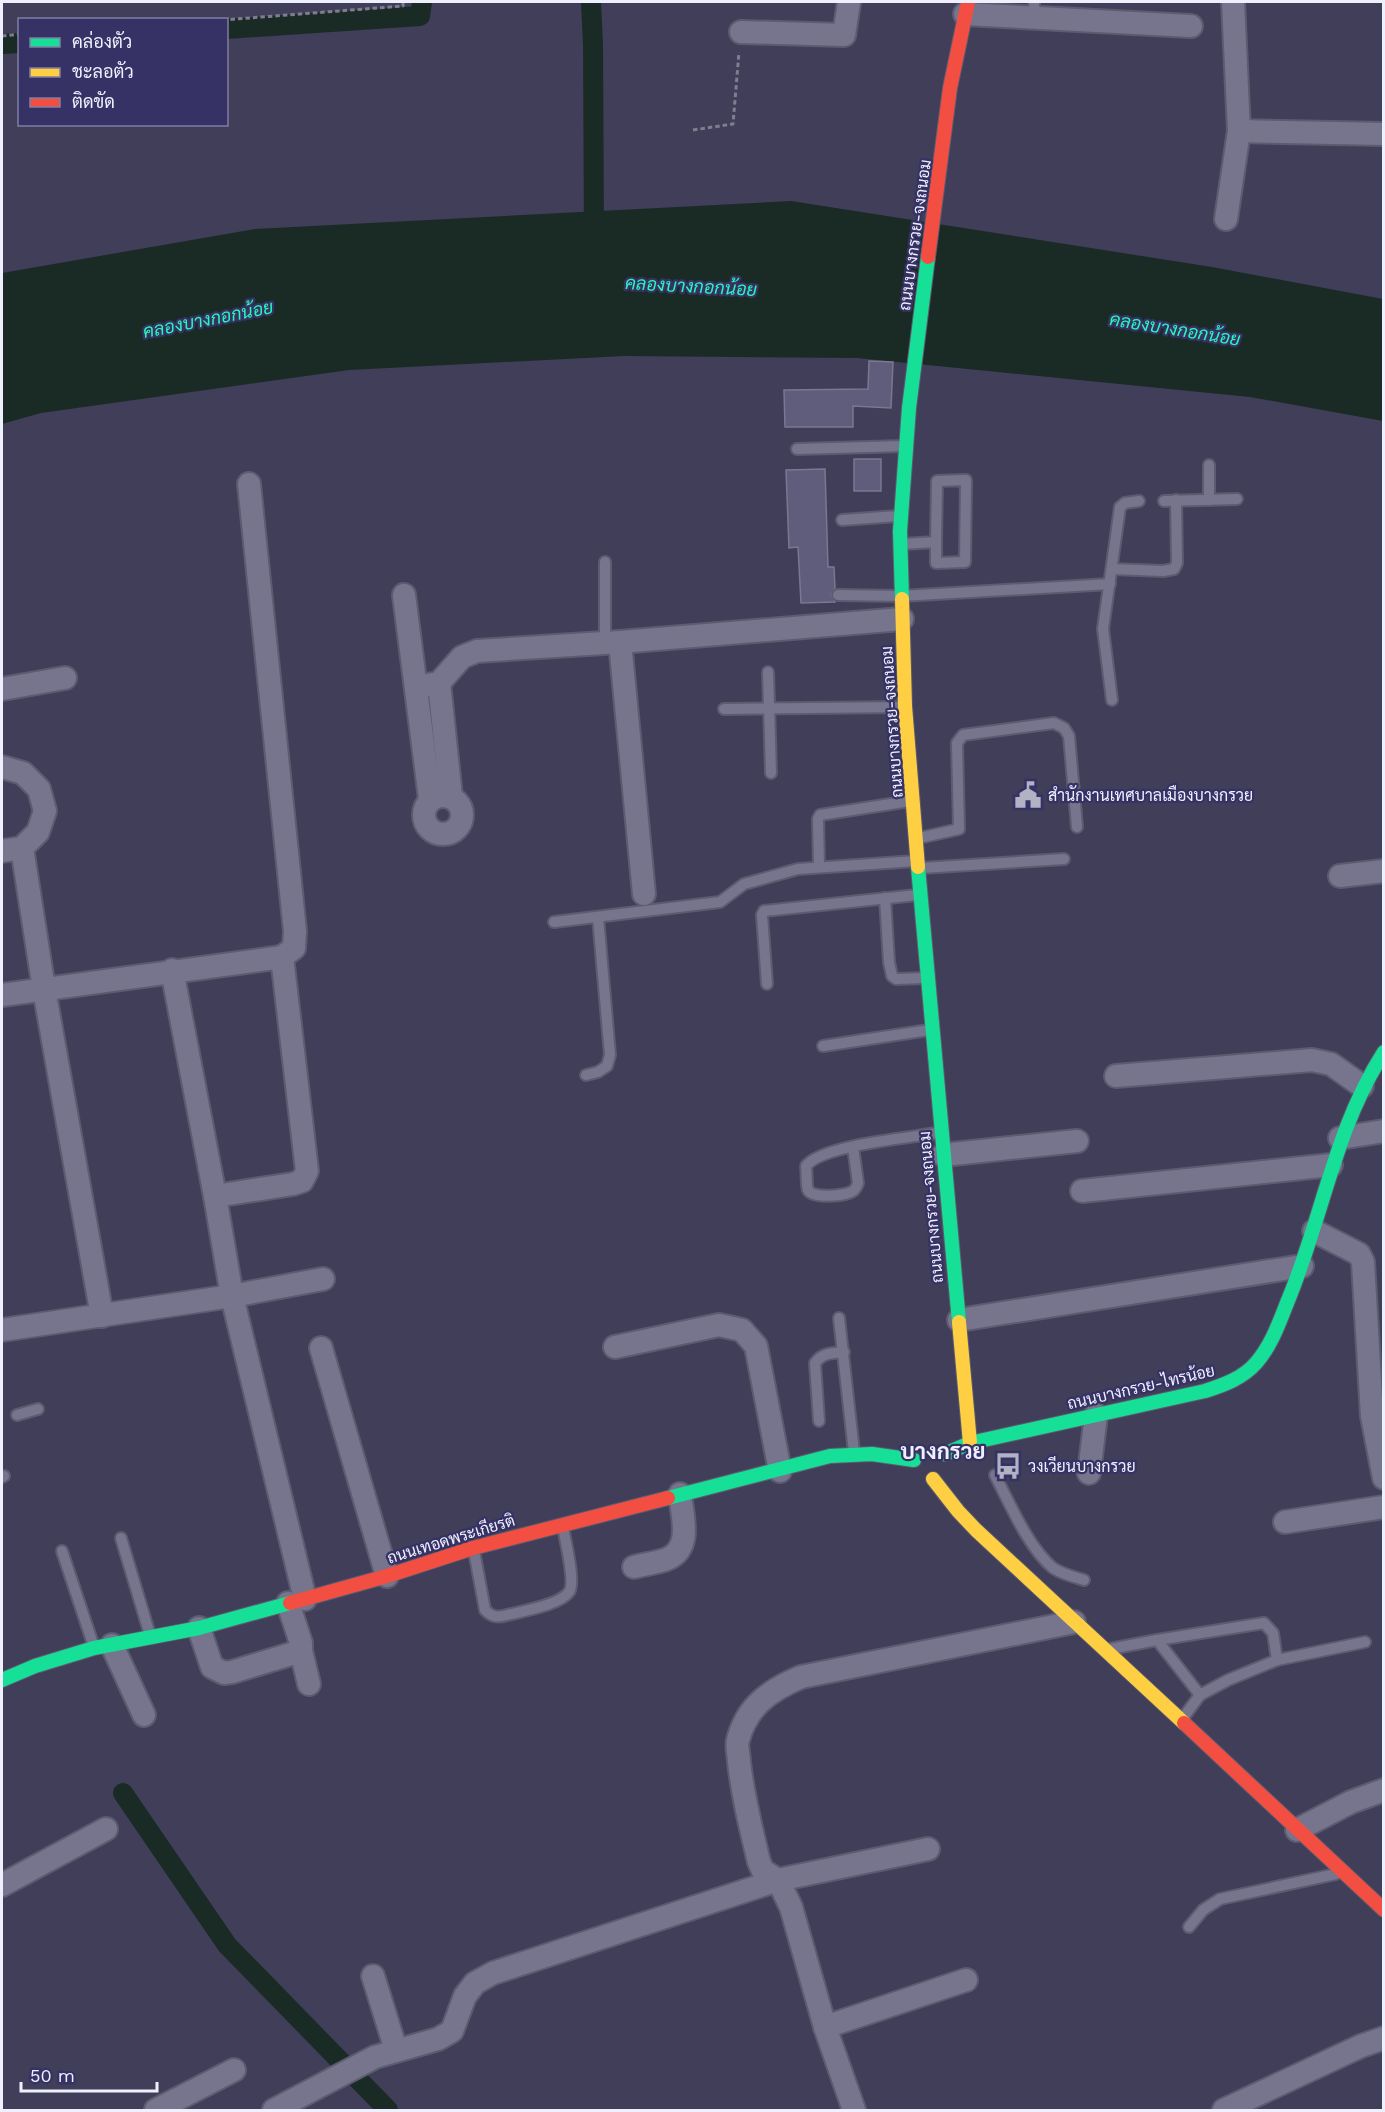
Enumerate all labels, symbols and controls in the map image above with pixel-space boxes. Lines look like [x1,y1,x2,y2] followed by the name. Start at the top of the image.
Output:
[18,18,228,126] legend
[72,30,132,52] text: คล่องตัว
[72,61,134,82] text: ชะลอตัว
[72,91,115,112] text: ติดขัด
[895,158,935,312] street label: ถนนบางกรวย-จงถนอม
[624,271,758,300] water label: คลองบางกอกน้อย
[141,295,275,342] water label: คลองบางกอกน้อย
[1108,307,1242,350] water label: คลองบางกอกน้อย
[877,645,907,799] street label: ถนนบางกรวย-จงถนอม
[1013,780,1043,810] public building icon: สำนักงานเทศบาลเมืองบางกรวย
[1048,785,1253,805] place label: สำนักงานเทศบาลเมืองบางกรวย
[915,1130,947,1284] street label: ถนนบางกรวย-จงถนอม
[1065,1359,1217,1413] street label: ถนนบางกรวย-ไทรน้อย
[901,1439,985,1464] district label: บางกรวย
[993,1451,1023,1481] bus stop icon: วงเวียนบางกรวย
[1028,1455,1136,1476] place label: วงเวียนบางกรวย
[384,1509,517,1567] street label: ถนนเทอดพระเกียรติ
[21,2055,158,2093] scale bar
[30,2065,75,2086] text: 50 m

